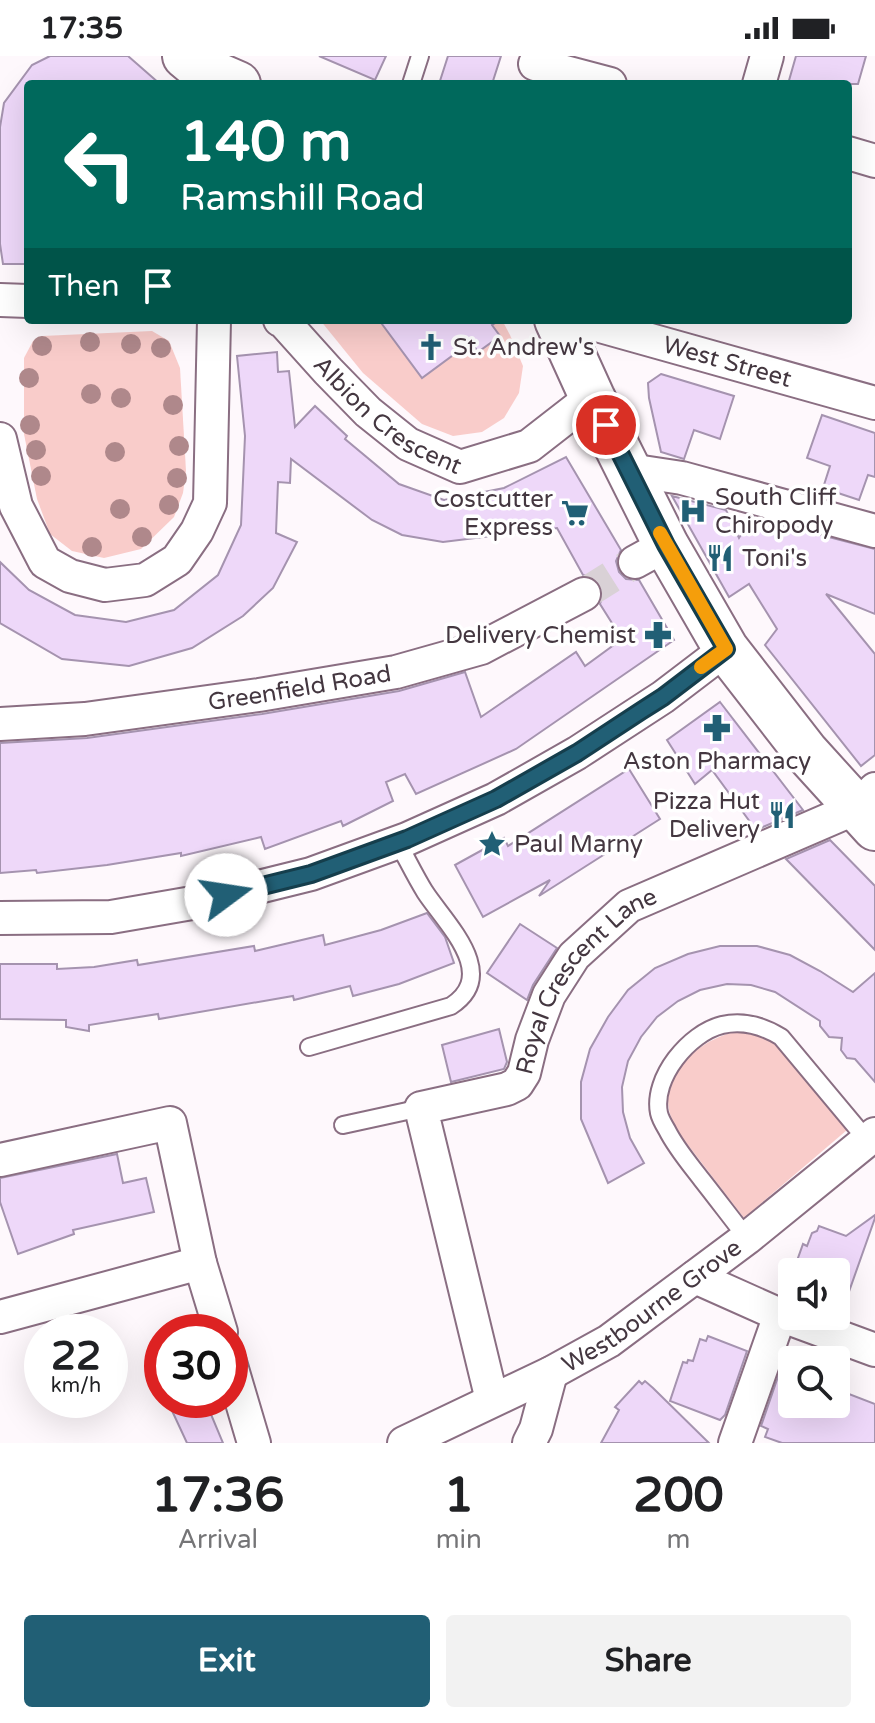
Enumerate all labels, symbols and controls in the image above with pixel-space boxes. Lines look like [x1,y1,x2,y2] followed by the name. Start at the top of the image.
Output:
[40,10,123,47] text: 17:35
[180,109,351,176] text: 140 m
[48,112,152,216] icon: left
[180,177,425,220] text: Ramshill Road
[136,264,180,308] icon: arrive
[48,268,120,305] text: Then
[660,330,795,393] street label: West Street
[416,332,446,362] church icon: St. Andrew's
[453,333,595,362] place label: St. Andrew's
[307,350,466,480] street label: Albion Crescent
[572,391,640,459] pin
[584,403,628,447] icon: arrive
[715,483,837,540] place label: South Cliff Chiropody
[433,485,554,542] place label: Costcutter Express
[678,496,708,526] hospital icon: South Cliff Chiropody
[560,498,590,528] supermarket icon: Costcutter Express
[705,543,735,573] restaurant icon: Toni's
[742,544,807,573] place label: Toni's
[643,620,673,650] pharmacy icon: Delivery Chemist
[445,621,636,650] place label: Delivery Chemist
[206,659,393,716] street label: Greenfield Road
[702,713,732,743] pharmacy icon: Aston Pharmacy
[623,747,811,776] place label: Aston Pharmacy
[653,787,760,844] place label: Pizza Hut Delivery
[767,800,797,830] restaurant icon: Pizza Hut Delivery
[477,829,507,859] place icon: Paul Marny
[514,830,643,859] place label: Paul Marny
[184,853,268,937] position arrow
[510,881,661,1077] street label: Royal Crescent Lane
[557,1233,747,1379] street label: Westbourne Grove
[778,1258,850,1418] map controls
[778,1258,850,1330] button: sound
[144,1314,248,1418] speed limit sign: 30
[51,1332,101,1380] text: 22
[778,1346,850,1418] button: search
[51,1374,101,1398] text: km/h
[151,1467,284,1525] text: 17:36
[444,1467,474,1525] text: 1
[633,1467,724,1525] text: 200
[178,1524,258,1555] text: Arrival
[436,1524,482,1555] text: min
[667,1524,690,1555] text: m
[24,1615,430,1707] button: Exit
[446,1615,851,1707] button: Share

